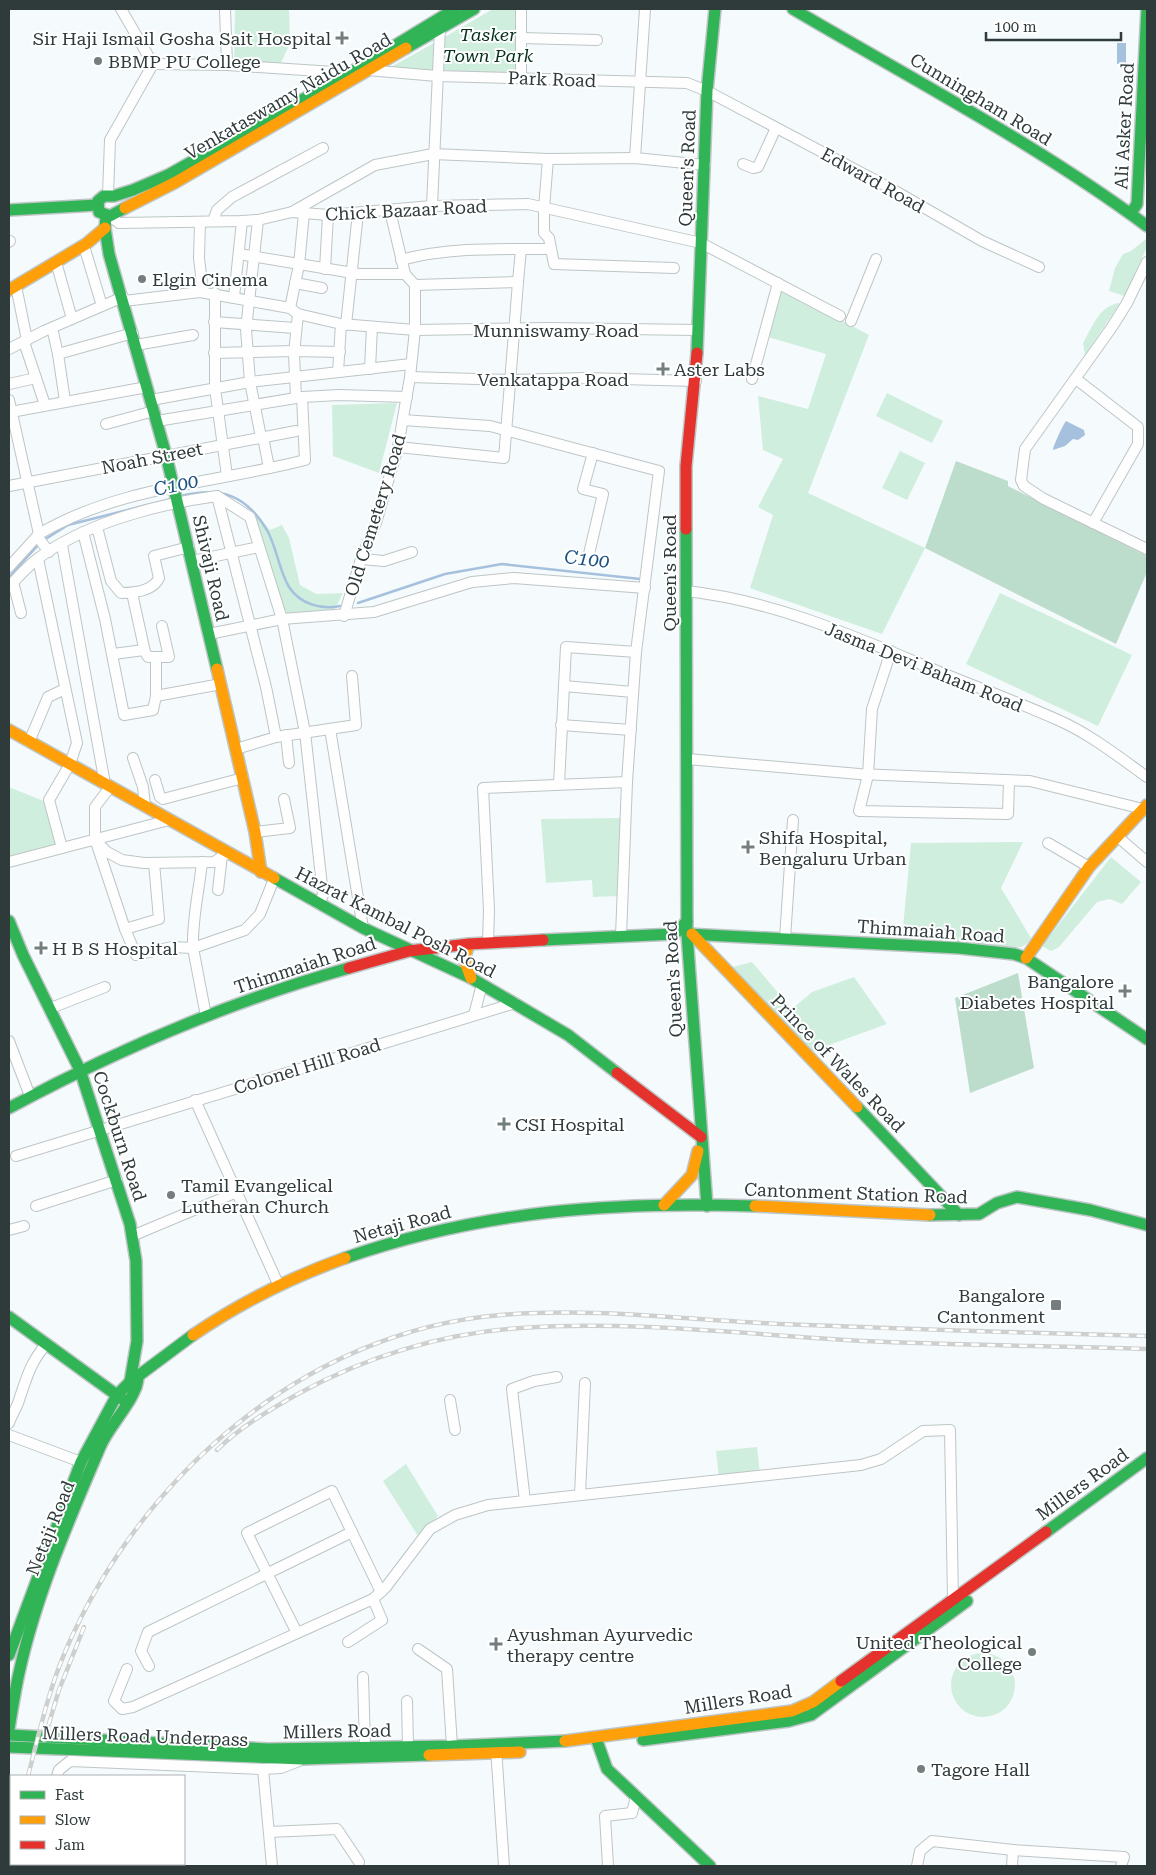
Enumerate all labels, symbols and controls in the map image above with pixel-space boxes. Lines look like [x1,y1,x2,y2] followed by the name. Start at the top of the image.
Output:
[986,10,1121,42] scale bar
[994,18,1037,36] text: 100 m
[443,24,533,66] park label: Tasker Town Park
[33,28,331,49] place label: Sir Haji Ismail Gosha Sait Hospital
[181,28,395,164] street label: Venkataswamy Naidu Road
[335,31,349,45] marker: Sir Haji Ismail Gosha Sait Hospital
[906,48,1056,150] street label: Cunningham Road
[108,51,261,72] place label: BBMP PU College
[92,55,104,67] marker: BBMP PU College
[1110,62,1138,190] street label: Ali Asker Road
[507,67,597,91] street label: Park Road
[674,109,700,227] street label: Queen's Road
[818,143,929,217] street label: Edward Road
[325,195,488,225] street label: Chick Bazaar Road
[152,269,268,290] place label: Elgin Cinema
[136,273,148,285] marker: Elgin Cinema
[473,320,639,341] street label: Munniswamy Road
[674,359,765,380] place label: Aster Labs
[656,362,670,376] marker: Aster Labs
[477,369,629,390] street label: Venkatappa Road
[340,431,410,599] street label: Old Cemetery Road
[100,438,205,478] street label: Noah Street
[151,469,201,501] water label: C100
[189,513,234,624] street label: Shivaji Road
[659,514,680,632] street label: Queen's Road
[563,545,611,573] water label: C100
[822,618,1026,717] street label: Jasma Devi Baham Road
[759,827,907,869] place label: Shifa Hospital, Bengaluru Urban
[741,840,755,854] marker: Shifa Hospital, Bengaluru Urban
[292,862,500,982] street label: Hazrat Kambal Posh Road
[856,915,1006,947] street label: Thimmaiah Road
[659,920,687,1038] street label: Queen's Road
[231,932,379,998] street label: Thimmaiah Road
[52,938,178,959] place label: H B S Hospital
[34,941,48,955] marker: H B S Hospital
[960,971,1114,1013] place label: Bangalore Diabetes Hospital
[1118,984,1132,998] marker: Bangalore Diabetes Hospital
[767,990,910,1137] street label: Prince of Wales Road
[231,1033,384,1098] street label: Colonel Hill Road
[89,1068,151,1204] street label: Cockburn Road
[515,1114,625,1135] place label: CSI Hospital
[497,1117,511,1131] marker: CSI Hospital
[181,1175,333,1217] place label: Tamil Evangelical Lutheran Church
[744,1179,969,1207] street label: Cantonment Station Road
[165,1189,177,1201] marker: Tamil Evangelical Lutheran Church
[351,1201,454,1247] street label: Netaji Road
[937,1285,1045,1327] place label: Bangalore Cantonment
[1049,1298,1063,1312] marker: Bangalore Cantonment
[1032,1443,1132,1524] street label: Millers Road
[21,1477,79,1578] street label: Netaji Road
[507,1624,693,1666] place label: Ayushman Ayurvedic therapy centre
[855,1632,1022,1674] place label: United Theological College
[489,1637,503,1651] marker: Ayushman Ayurvedic therapy centre
[1026,1646,1038,1658] marker: United Theological College
[683,1680,794,1718] street label: Millers Road
[283,1720,392,1742] street label: Millers Road
[42,1722,248,1750] street label: Millers Road Underpass
[931,1759,1030,1780] place label: Tagore Hall
[915,1763,927,1775] marker: Tagore Hall
[10,1775,185,1865] legend
[55,1786,85,1804] text: Fast
[55,1811,91,1829] text: Slow
[55,1836,85,1854] text: Jam

